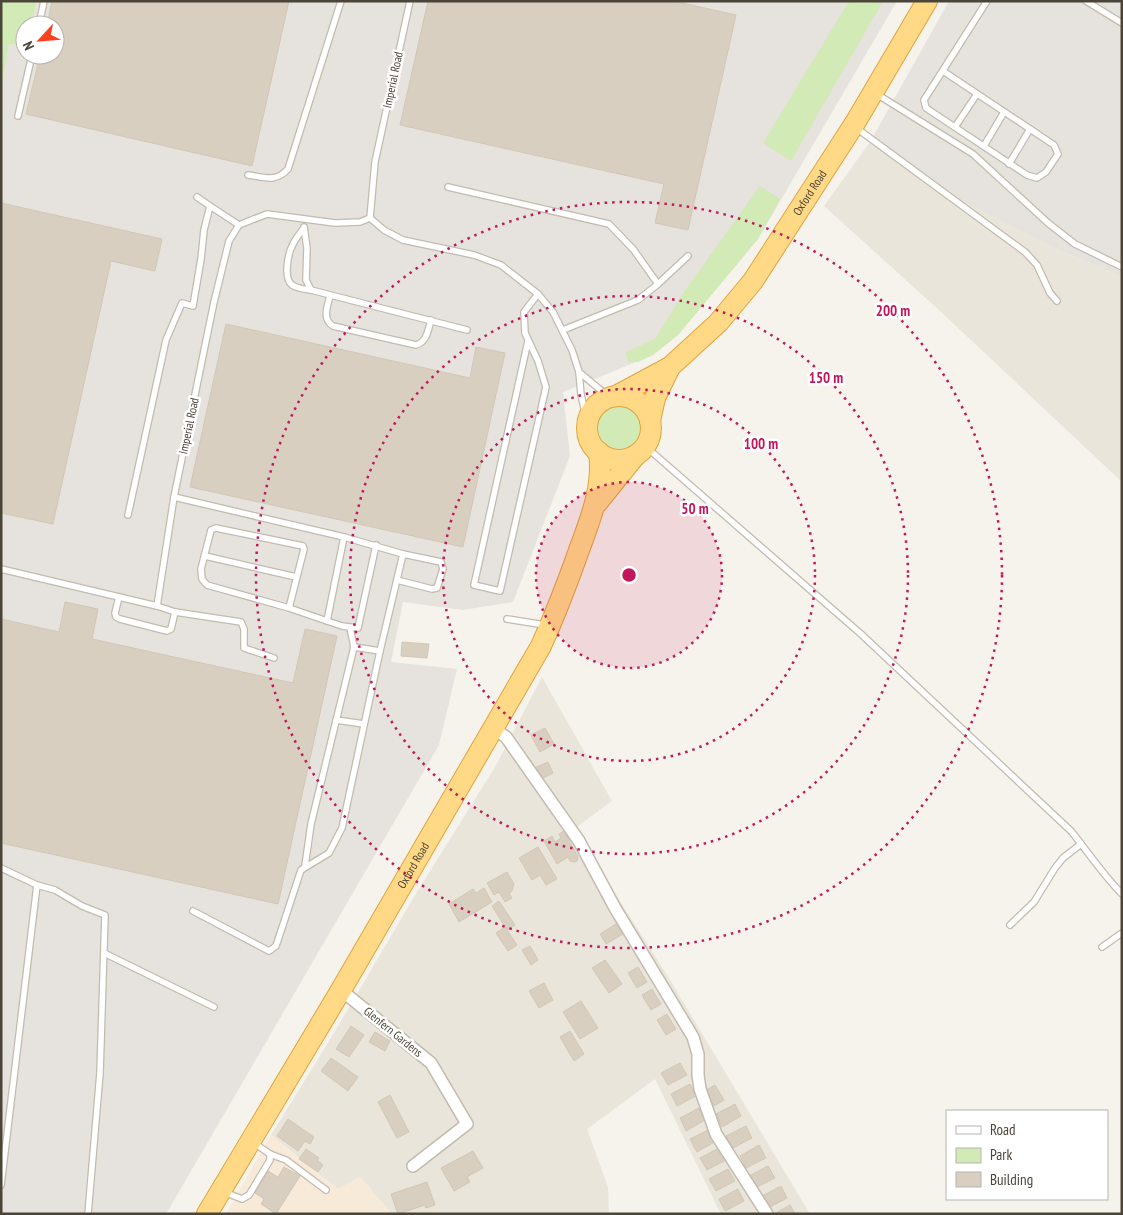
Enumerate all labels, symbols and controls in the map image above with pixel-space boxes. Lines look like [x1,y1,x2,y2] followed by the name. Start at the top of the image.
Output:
[15,15,65,65] north arrow
[19,38,38,53] text: N
[379,50,406,109] street label: Imperial Road
[789,167,830,218] street label: Oxford Road
[876,301,910,320] text: 200 m
[809,368,843,387] text: 150 m
[175,396,202,455] street label: Imperial Road
[744,434,778,453] text: 100 m
[681,499,709,518] text: 50 m
[620,566,638,584] centre of rings
[394,839,432,891] street label: Oxford Road
[361,1003,426,1060] street label: Glenfern Gardens
[946,1110,1108,1200] legend
[990,1120,1016,1139] text: Road
[990,1145,1012,1164] text: Park
[990,1170,1033,1189] text: Building

